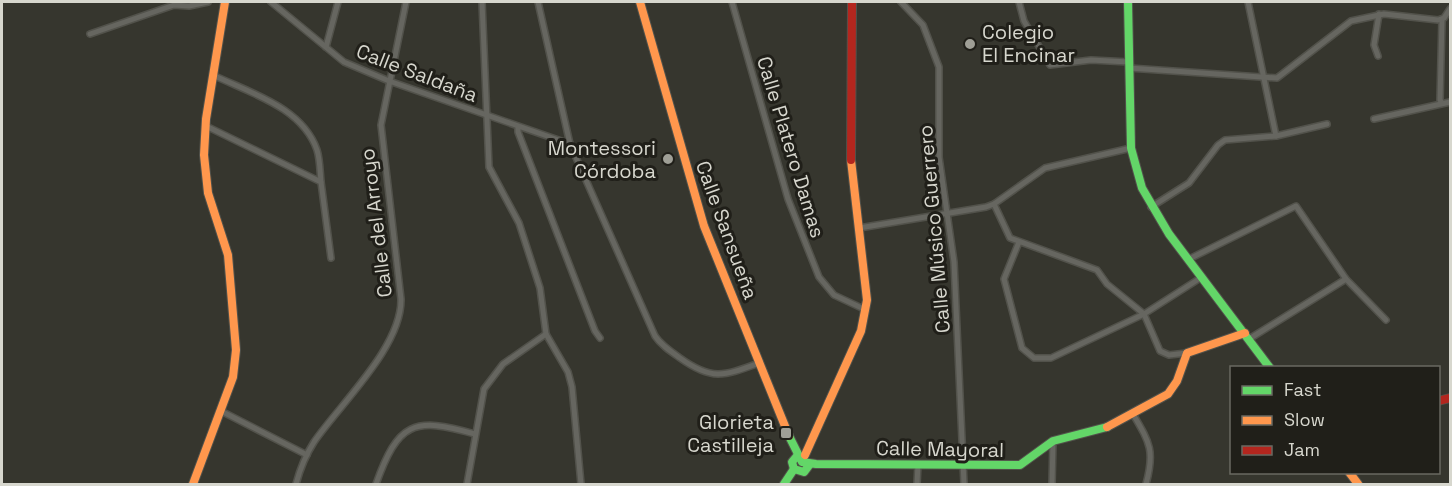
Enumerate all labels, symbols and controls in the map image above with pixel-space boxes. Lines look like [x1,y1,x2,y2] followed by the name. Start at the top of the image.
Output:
[982,19,1075,68] place label: Colegio El Encinar
[963,37,977,51] marker: Colegio El Encinar
[353,38,481,108] street label: Calle Saldaña
[751,53,831,241] street label: Calle Platero Damas
[912,124,956,334] street label: Calle Músico Guerrero
[548,135,656,184] place label: Montessori Córdoba
[354,147,398,299] street label: Calle del Arroyo
[661,152,675,166] marker: Montessori Córdoba
[690,157,764,303] street label: Calle Sansueña
[1230,366,1440,474] legend
[1284,378,1321,401] text: Fast
[1284,408,1325,431] text: Slow
[687,409,774,458] place label: Glorieta Castilleja
[779,426,793,440] marker: Glorieta Castilleja
[876,435,1004,463] street label: Calle Mayoral
[1284,438,1320,461] text: Jam

